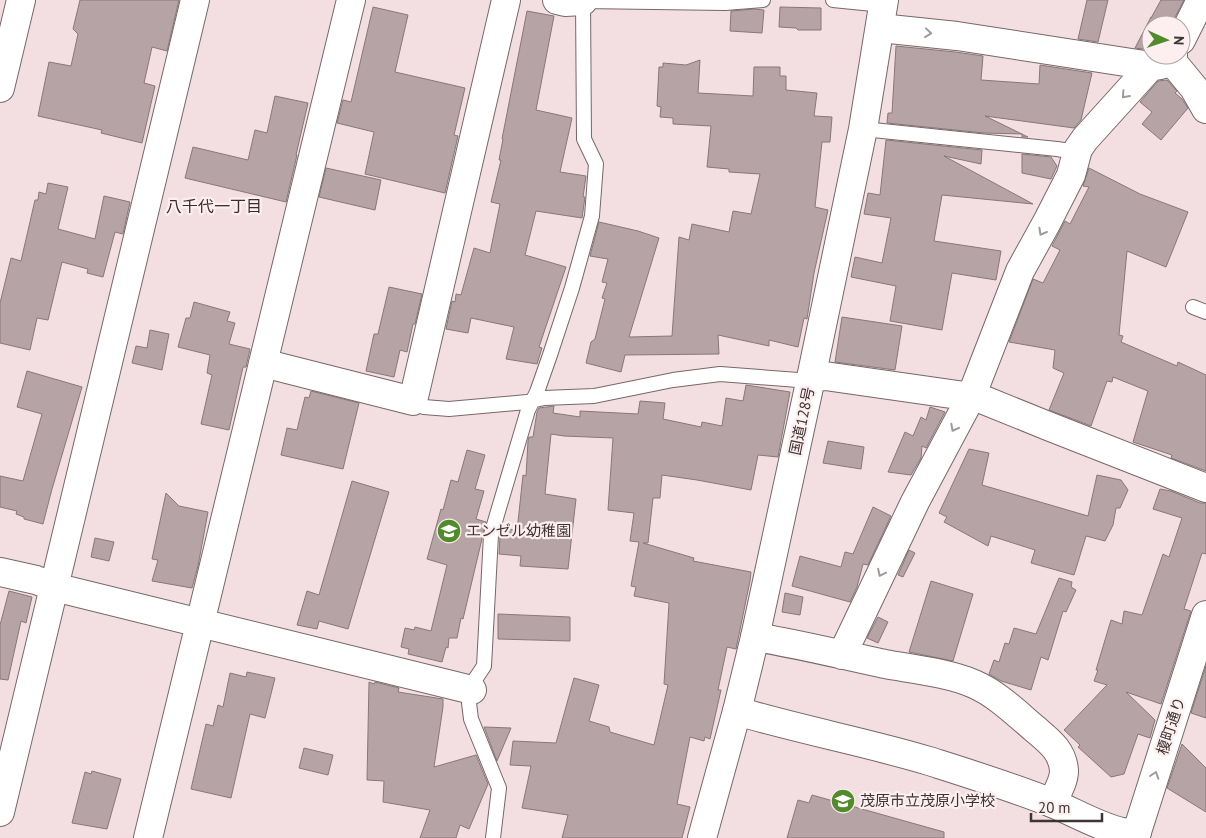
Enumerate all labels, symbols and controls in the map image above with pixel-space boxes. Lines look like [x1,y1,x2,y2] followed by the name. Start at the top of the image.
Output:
[1141,15,1191,65] north arrow
[925,27,933,38] one-way arrow
[1170,36,1188,46] text: N
[1122,90,1131,99] one-way arrow
[166,196,262,216] district label: 八千代一丁目
[1038,227,1048,236] one-way arrow
[785,385,818,457] street label: 国道128号
[951,423,961,432] one-way arrow
[436,518,462,544] school or university icon: エンゼル幼稚園
[466,521,571,540] place label: エンゼル幼稚園
[877,568,887,577] one-way arrow
[1152,694,1189,757] street label: 榎町通り
[1150,771,1160,780] one-way arrow
[830,788,856,814] school or university icon: 茂原市立茂原小学校
[1031,790,1102,822] scale bar
[860,791,995,810] place label: 茂原市立茂原小学校
[1038,798,1071,817] text: 20 m

